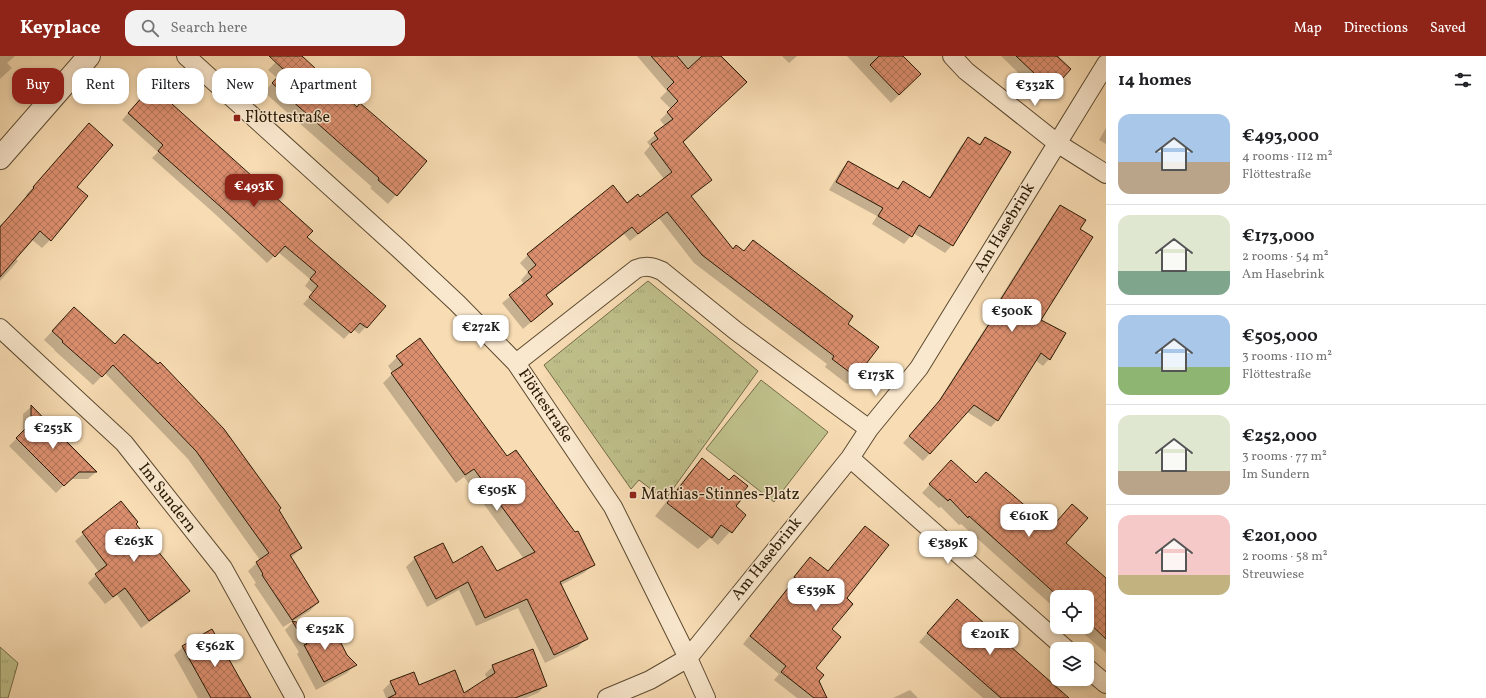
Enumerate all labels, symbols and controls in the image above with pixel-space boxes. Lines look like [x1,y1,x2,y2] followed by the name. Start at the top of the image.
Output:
[125,10,405,46] search box
[20,15,101,41] text: Keyplace
[139,17,161,39] icon: search
[171,18,247,39] text: Search here
[1294,19,1322,38] text: Map
[1344,19,1408,38] text: Directions
[1430,19,1466,38] text: Saved
[12,68,64,104] chip: Buy
[72,68,129,104] chip: Rent
[137,68,204,104] chip: Filters
[212,68,268,104] chip: New
[276,68,371,104] chip: Apartment
[1118,69,1192,92] text: 14 homes
[1452,69,1474,91] icon: filters
[1007,73,1063,107] pin: €332K
[1016,77,1054,95] text: €332K
[245,107,330,129] place label: Flöttestraße
[232,113,242,123] marker: Flöttestraße
[1242,125,1319,148] text: €493,000
[1150,130,1198,178] icon: home
[1242,148,1332,166] text: 4 rooms · 112 m²
[1242,166,1311,184] text: Flöttestraße
[226,174,282,208] pin: €493K
[234,178,274,196] text: €493K
[969,179,1041,277] street label: Am Hasebrink
[1242,225,1315,248] text: €173,000
[1150,231,1198,279] icon: home
[1242,248,1329,266] text: 2 rooms · 54 m²
[1242,266,1325,284] text: Am Hasebrink
[984,299,1040,333] pin: €500K
[991,303,1033,321] text: €500K
[453,315,509,349] pin: €272K
[462,319,500,337] text: €272K
[1242,325,1318,348] text: €505,000
[1150,331,1198,379] icon: home
[1242,348,1332,366] text: 3 rooms · 110 m²
[848,363,904,397] pin: €173K
[512,365,578,447] street label: Flöttestraße
[1242,366,1311,384] text: Flöttestraße
[858,367,894,385] text: €173K
[25,416,81,450] pin: €253K
[34,420,72,438] text: €253K
[1242,425,1317,448] text: €252,000
[1150,431,1198,479] icon: home
[1242,448,1327,466] text: 3 rooms · 77 m²
[133,458,201,538] street label: Im Sundern
[1242,466,1310,484] text: Im Sundern
[469,478,525,512] pin: €505K
[477,482,517,500] text: €505K
[641,484,800,506] place label: Mathias-Stinnes-Platz
[628,490,638,500] marker: Mathias-Stinnes-Platz
[1001,504,1057,538] pin: €610K
[1009,508,1049,526] text: €610K
[726,512,808,605] street label: Am Hasebrink
[1242,525,1317,548] text: €201,000
[106,529,162,563] pin: €263K
[920,531,976,565] pin: €389K
[1150,531,1198,579] icon: home
[114,533,154,551] text: €263K
[928,535,968,553] text: €389K
[1242,548,1327,566] text: 2 rooms · 58 m²
[1242,566,1304,584] text: Streuwiese
[788,578,844,612] pin: €539K
[797,582,835,600] text: €539K
[1050,590,1094,686] map controls
[1050,590,1094,634] button: locate
[297,617,353,651] pin: €252K
[306,621,344,639] text: €252K
[962,622,1018,656] pin: €201K
[971,626,1009,644] text: €201K
[187,634,243,668] pin: €562K
[195,638,235,656] text: €562K
[1050,642,1094,686] button: layers

